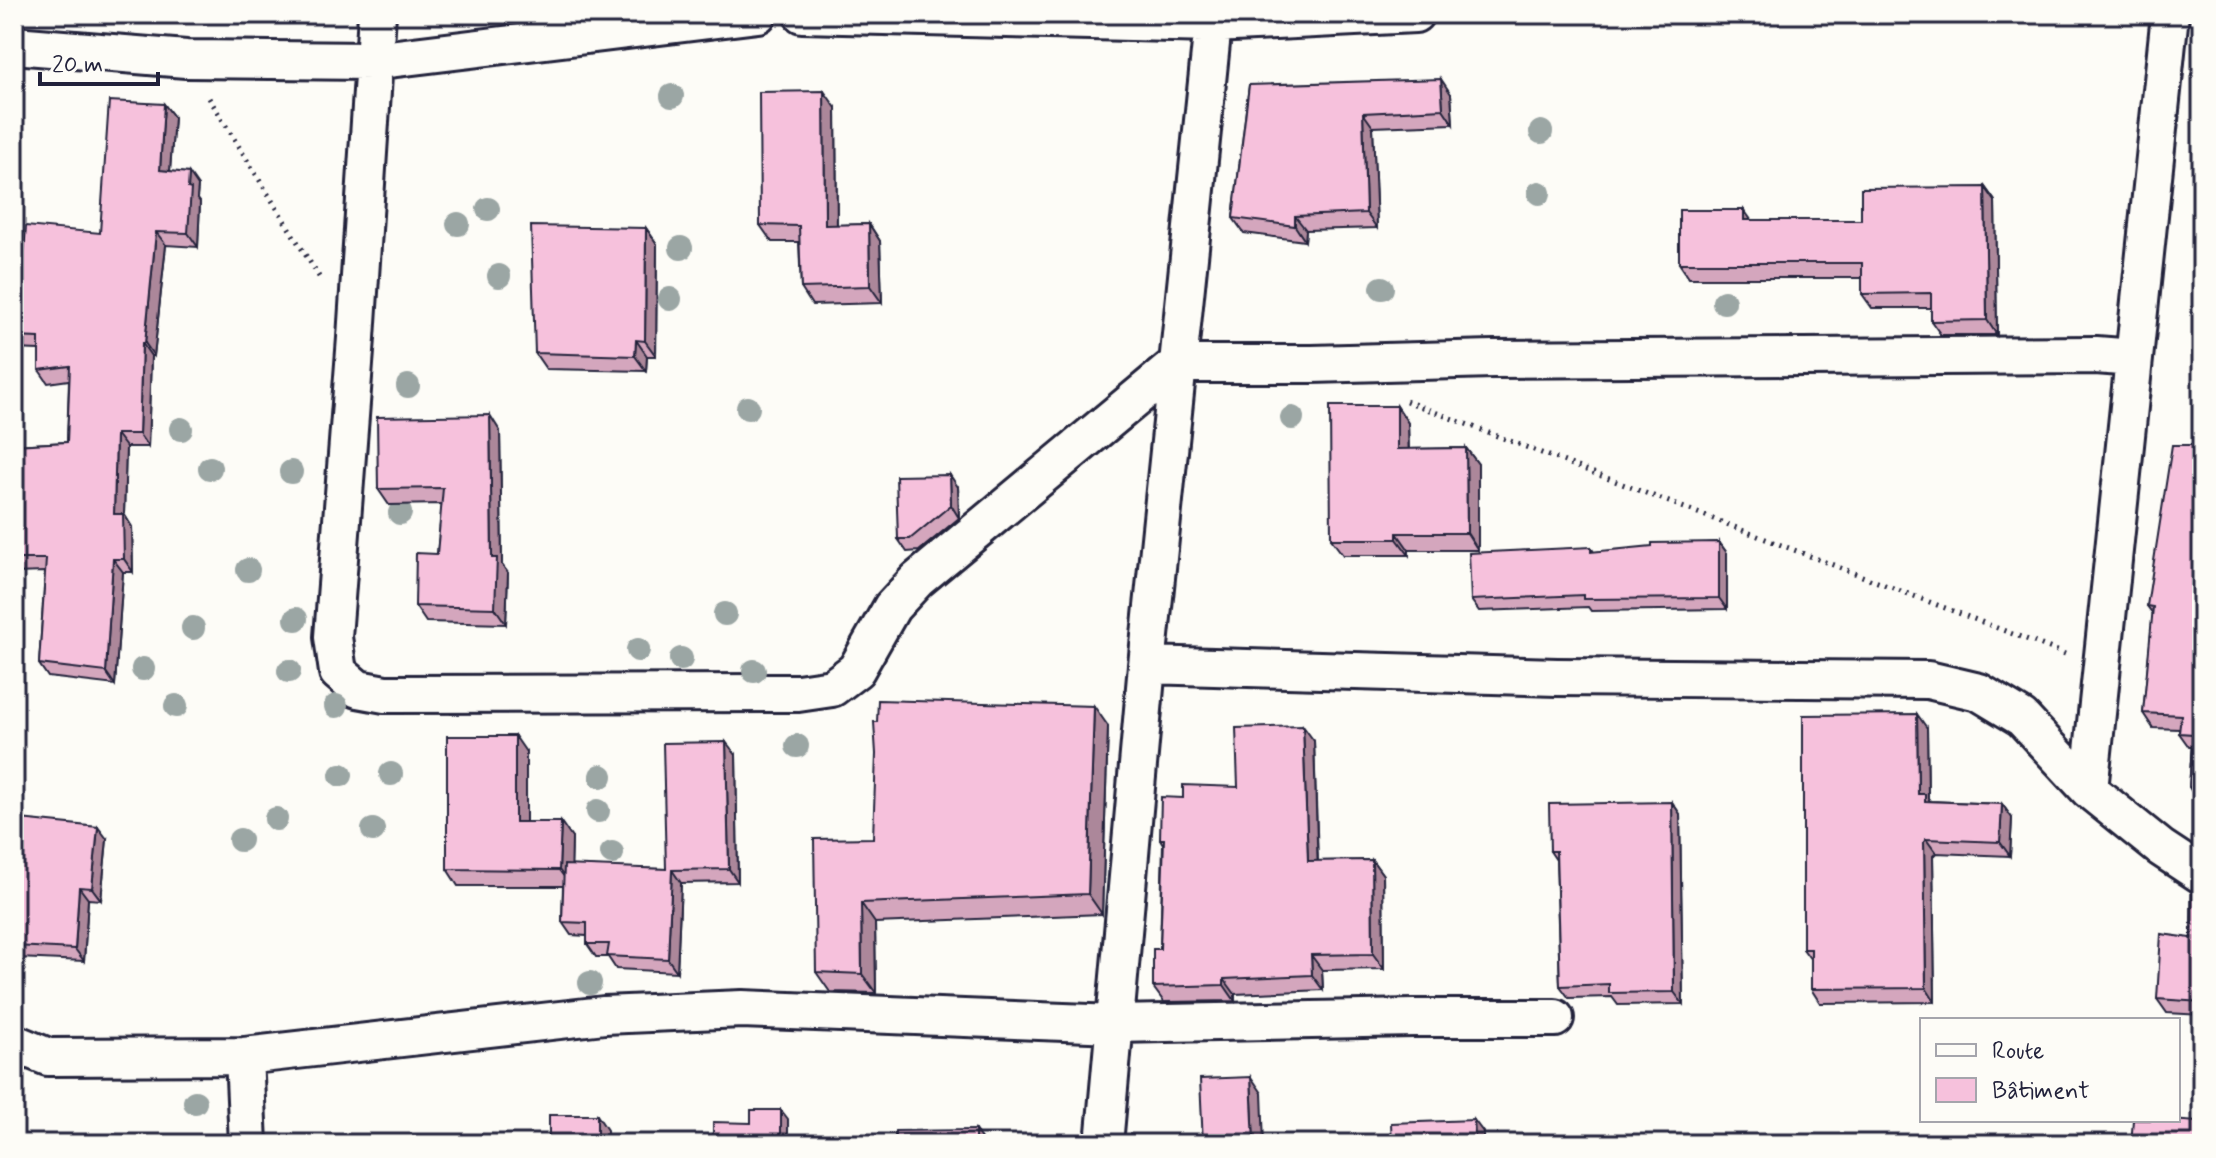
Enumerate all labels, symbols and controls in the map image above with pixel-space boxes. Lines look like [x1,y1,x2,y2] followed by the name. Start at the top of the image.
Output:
[40,36,158,86] scale bar
[52,50,103,81] text: 20 m
[1920,1018,2180,1122] legend
[1992,1036,2044,1067] text: Route
[1992,1076,2090,1107] text: Bâtiment

